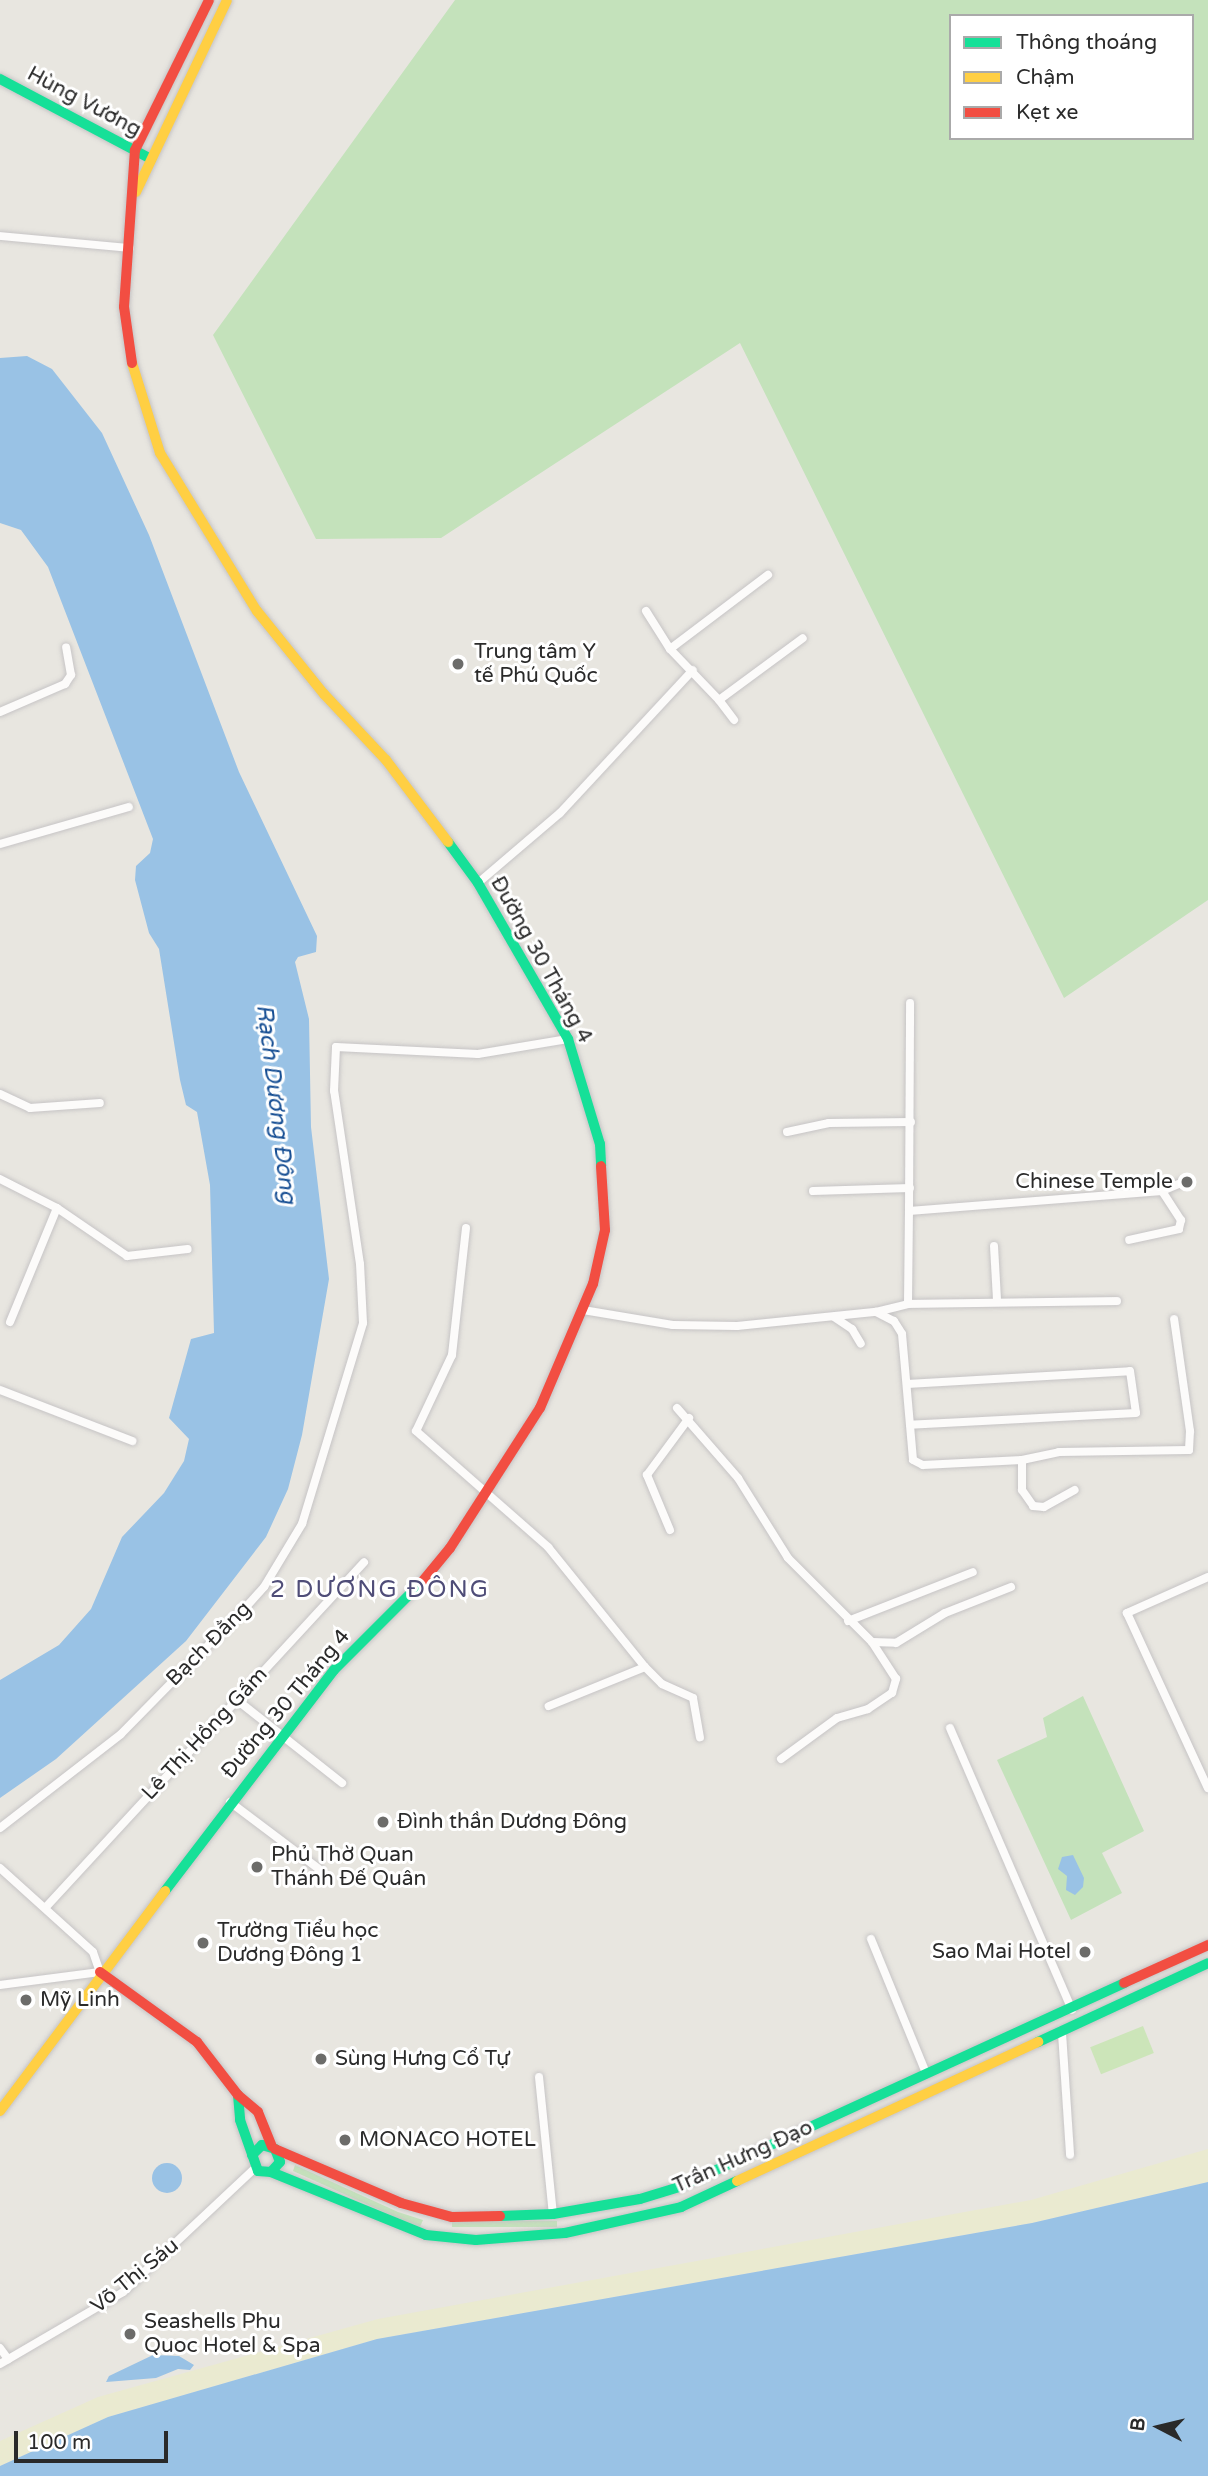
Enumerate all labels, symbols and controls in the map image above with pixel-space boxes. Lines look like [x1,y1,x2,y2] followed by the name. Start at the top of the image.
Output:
[949,14,1194,140] legend
[1016,30,1157,55] text: Thông thoáng
[23,61,145,143] street label: Hùng Vương
[1016,65,1074,90] text: Chậm
[1016,100,1078,125] text: Kẹt xe
[474,639,598,689] place label: Trung tâm Y tế Phú Quốc
[448,654,468,674] marker: Trung tâm Y tế Phú Quốc
[485,872,597,1048] street label: Đường 30 Tháng 4
[250,1003,302,1205] water label: Rạch Dương Đông
[1015,1169,1173,1195] place label: Chinese Temple
[1179,1174,1195,1190] marker: Chinese Temple
[272,1576,488,1604] district label: 2 DƯƠNG ĐÔNG
[161,1596,257,1692] street label: Bạch Đằng
[216,1624,356,1784] street label: Đường 30 Tháng 4
[137,1662,273,1806] street label: Lê Thị Hồng Gấm
[397,1809,627,1835] place label: Đình thần Dương Đông
[375,1814,391,1830] marker: Đình thần Dương Đông
[271,1842,426,1892] place label: Phủ Thờ Quan Thánh Đế Quân
[249,1859,265,1875] marker: Phủ Thờ Quan Thánh Đế Quân
[217,1918,379,1968] place label: Trường Tiểu học Dương Đông 1
[195,1935,211,1951] marker: Trường Tiểu học Dương Đông 1
[932,1939,1071,1965] place label: Sao Mai Hotel
[1077,1944,1093,1960] marker: Sao Mai Hotel
[40,1987,120,2013] place label: Mỹ Linh
[18,1992,34,2008] marker: Mỹ Linh
[335,2046,509,2072] place label: Sùng Hưng Cổ Tự
[313,2051,329,2067] marker: Sùng Hưng Cổ Tự
[669,2115,817,2199] street label: Trần Hưng Đạo
[359,2127,536,2153] place label: MONACO HOTEL
[337,2132,353,2148] marker: MONACO HOTEL
[86,2233,184,2319] street label: Võ Thị Sáu
[144,2309,320,2359] place label: Seashells Phu Quoc Hotel & Spa
[122,2326,138,2342] marker: Seashells Phu Quoc Hotel & Spa
[1124,2392,1194,2462] north arrow
[18,2416,172,2460] scale bar
[1126,2417,1150,2432] text: B
[27,2430,91,2455] text: 100 m

